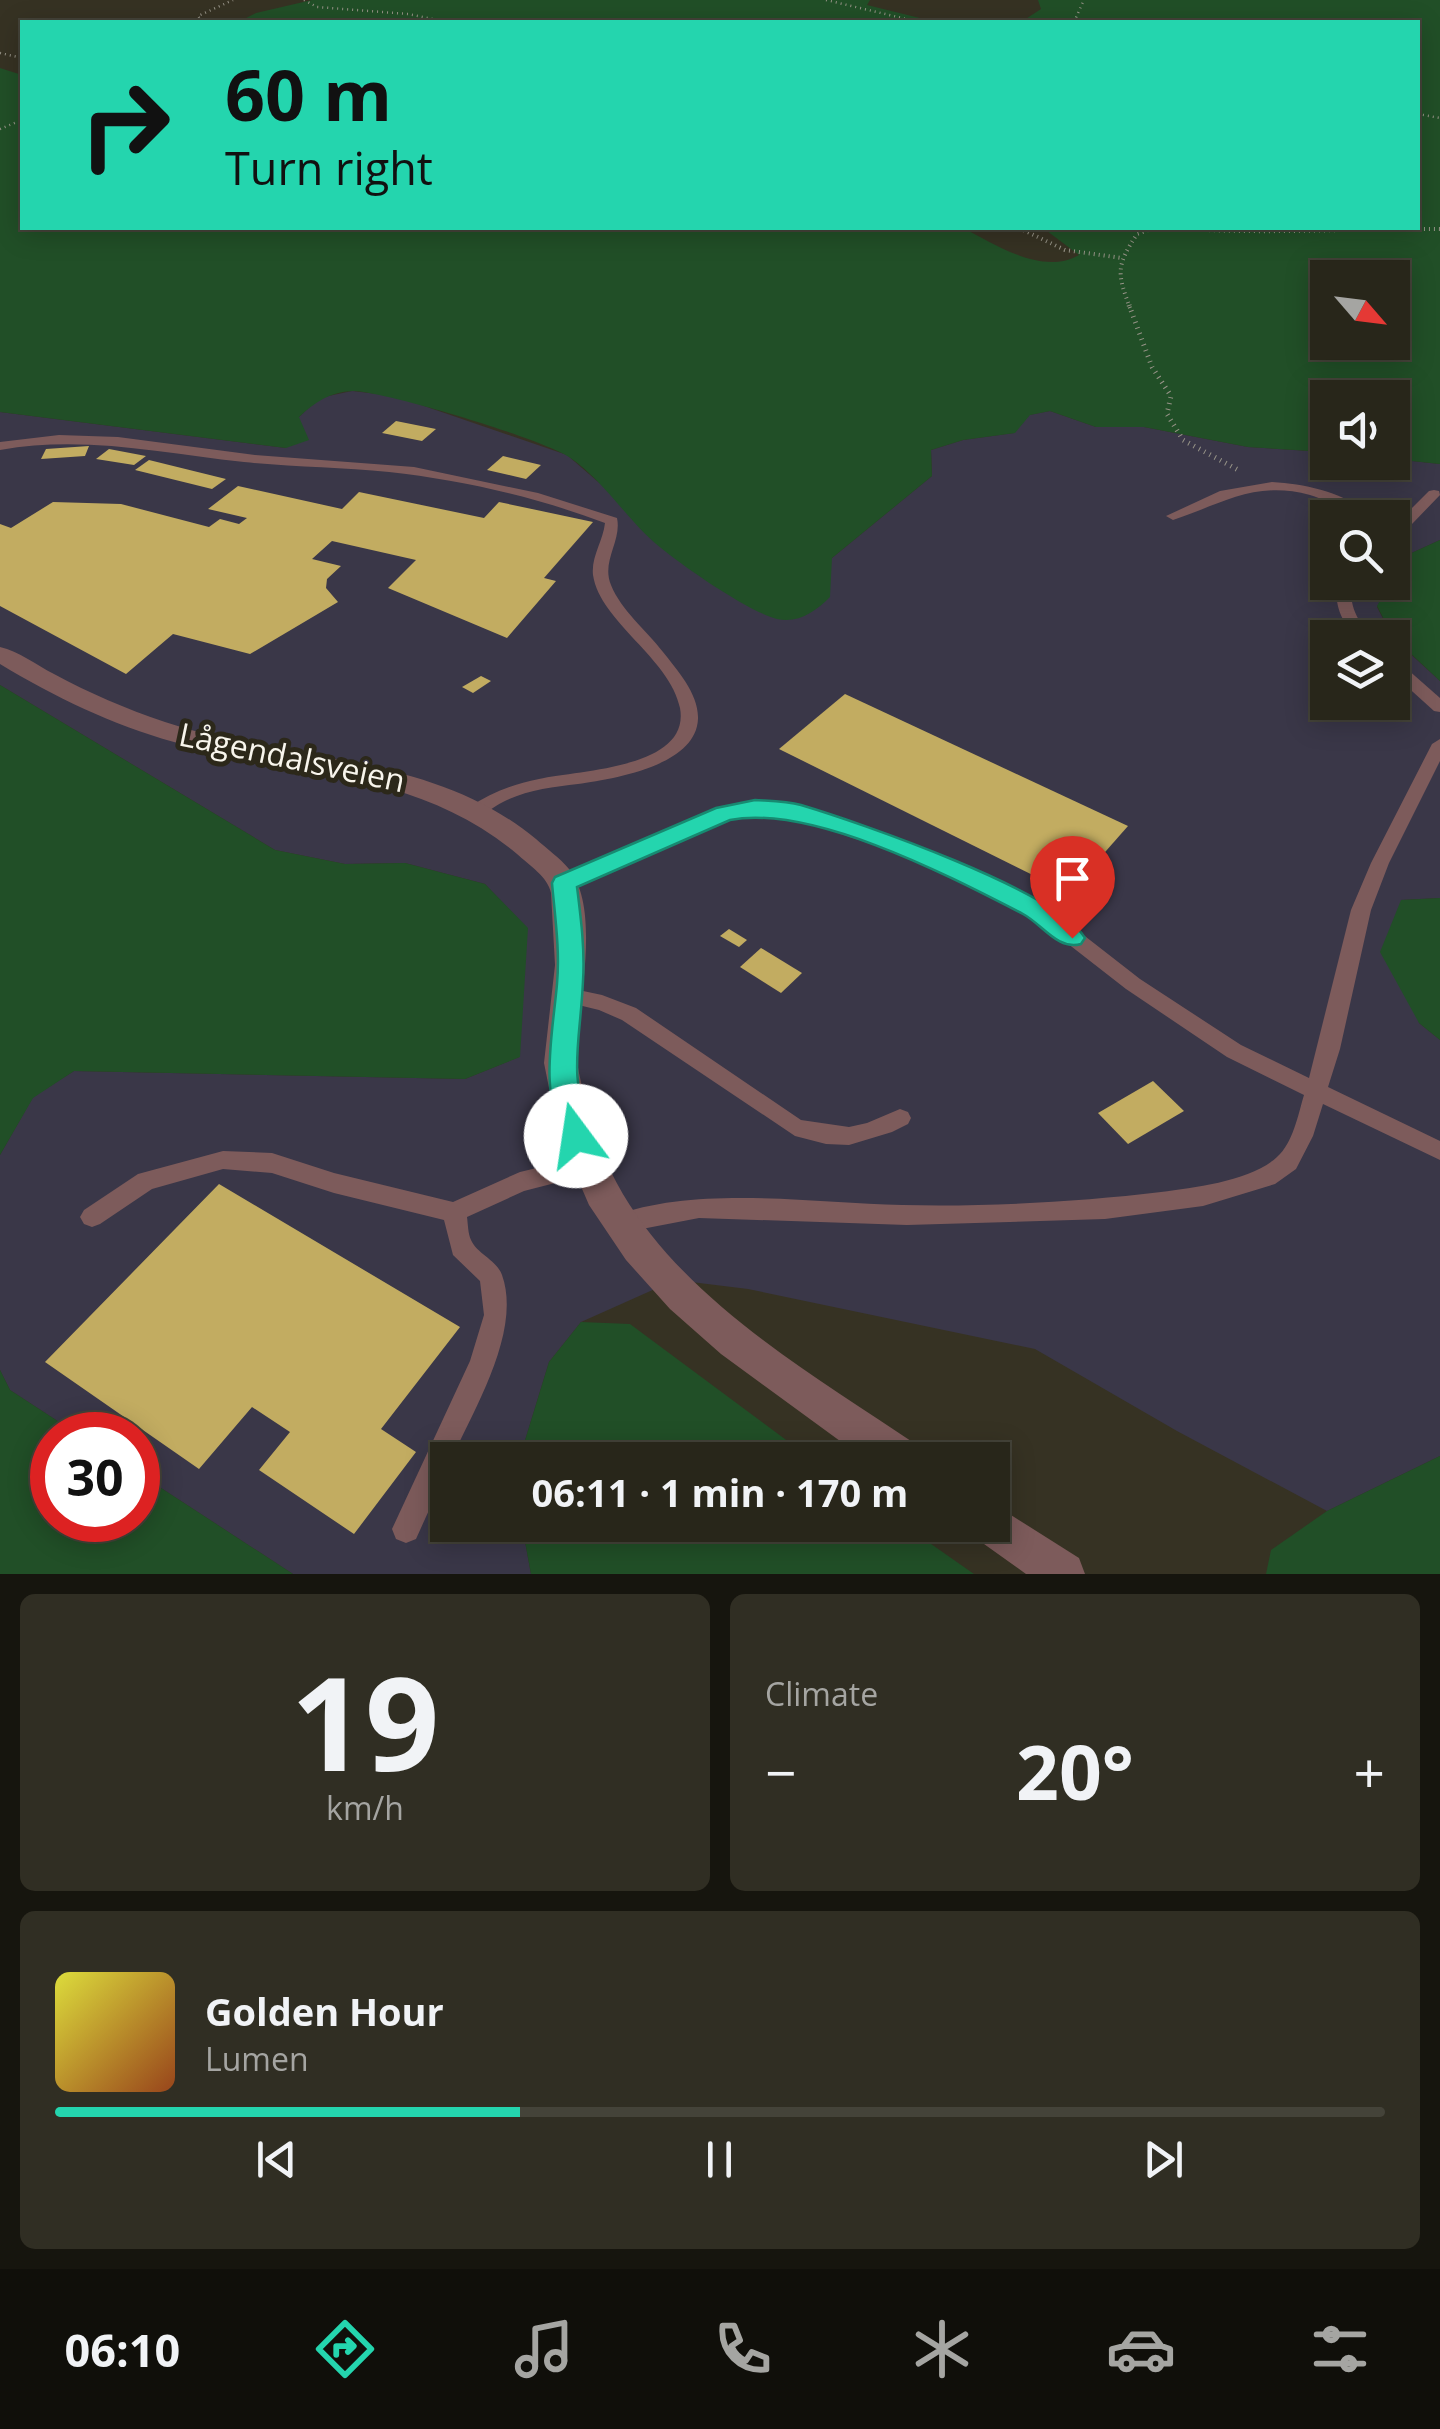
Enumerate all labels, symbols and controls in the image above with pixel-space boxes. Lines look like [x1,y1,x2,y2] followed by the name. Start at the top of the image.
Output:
[225,46,392,142] text: 60 m
[60,60,190,190] icon: right
[225,137,433,198] text: Turn right
[1310,260,1410,360] north arrow
[1310,260,1410,720] map controls
[1310,380,1410,480] button: sound
[1310,500,1410,600] button: search
[1310,620,1410,720] button: layers
[175,712,409,801] street label: Lågendalsveien
[1030,836,1115,939] pin
[1045,851,1100,906] icon: arrive
[524,1084,628,1188] position arrow
[30,1412,160,1542] speed limit sign: 30
[532,1466,908,1518] text: 06:11 · 1 min · 170 m
[291,1632,439,1809] text: 19
[765,1672,878,1715] text: Climate
[1016,1720,1134,1822] text: 20°
[765,1734,796,1809] text: −
[1354,1734,1385,1809] text: +
[326,1786,404,1829] text: km/h
[205,1985,444,2037] text: Golden Hour
[205,2037,309,2080] text: Lumen
[249,2132,304,2187] icon: previous
[692,2132,747,2187] icon: pause
[1136,2132,1191,2187] icon: next
[310,2314,380,2384] icon: directions
[509,2314,579,2384] icon: music
[708,2314,778,2384] icon: phone
[907,2314,977,2384] icon: climate
[1106,2314,1176,2384] icon: car
[1305,2314,1375,2384] icon: filters
[65,2319,180,2380] text: 06:10

